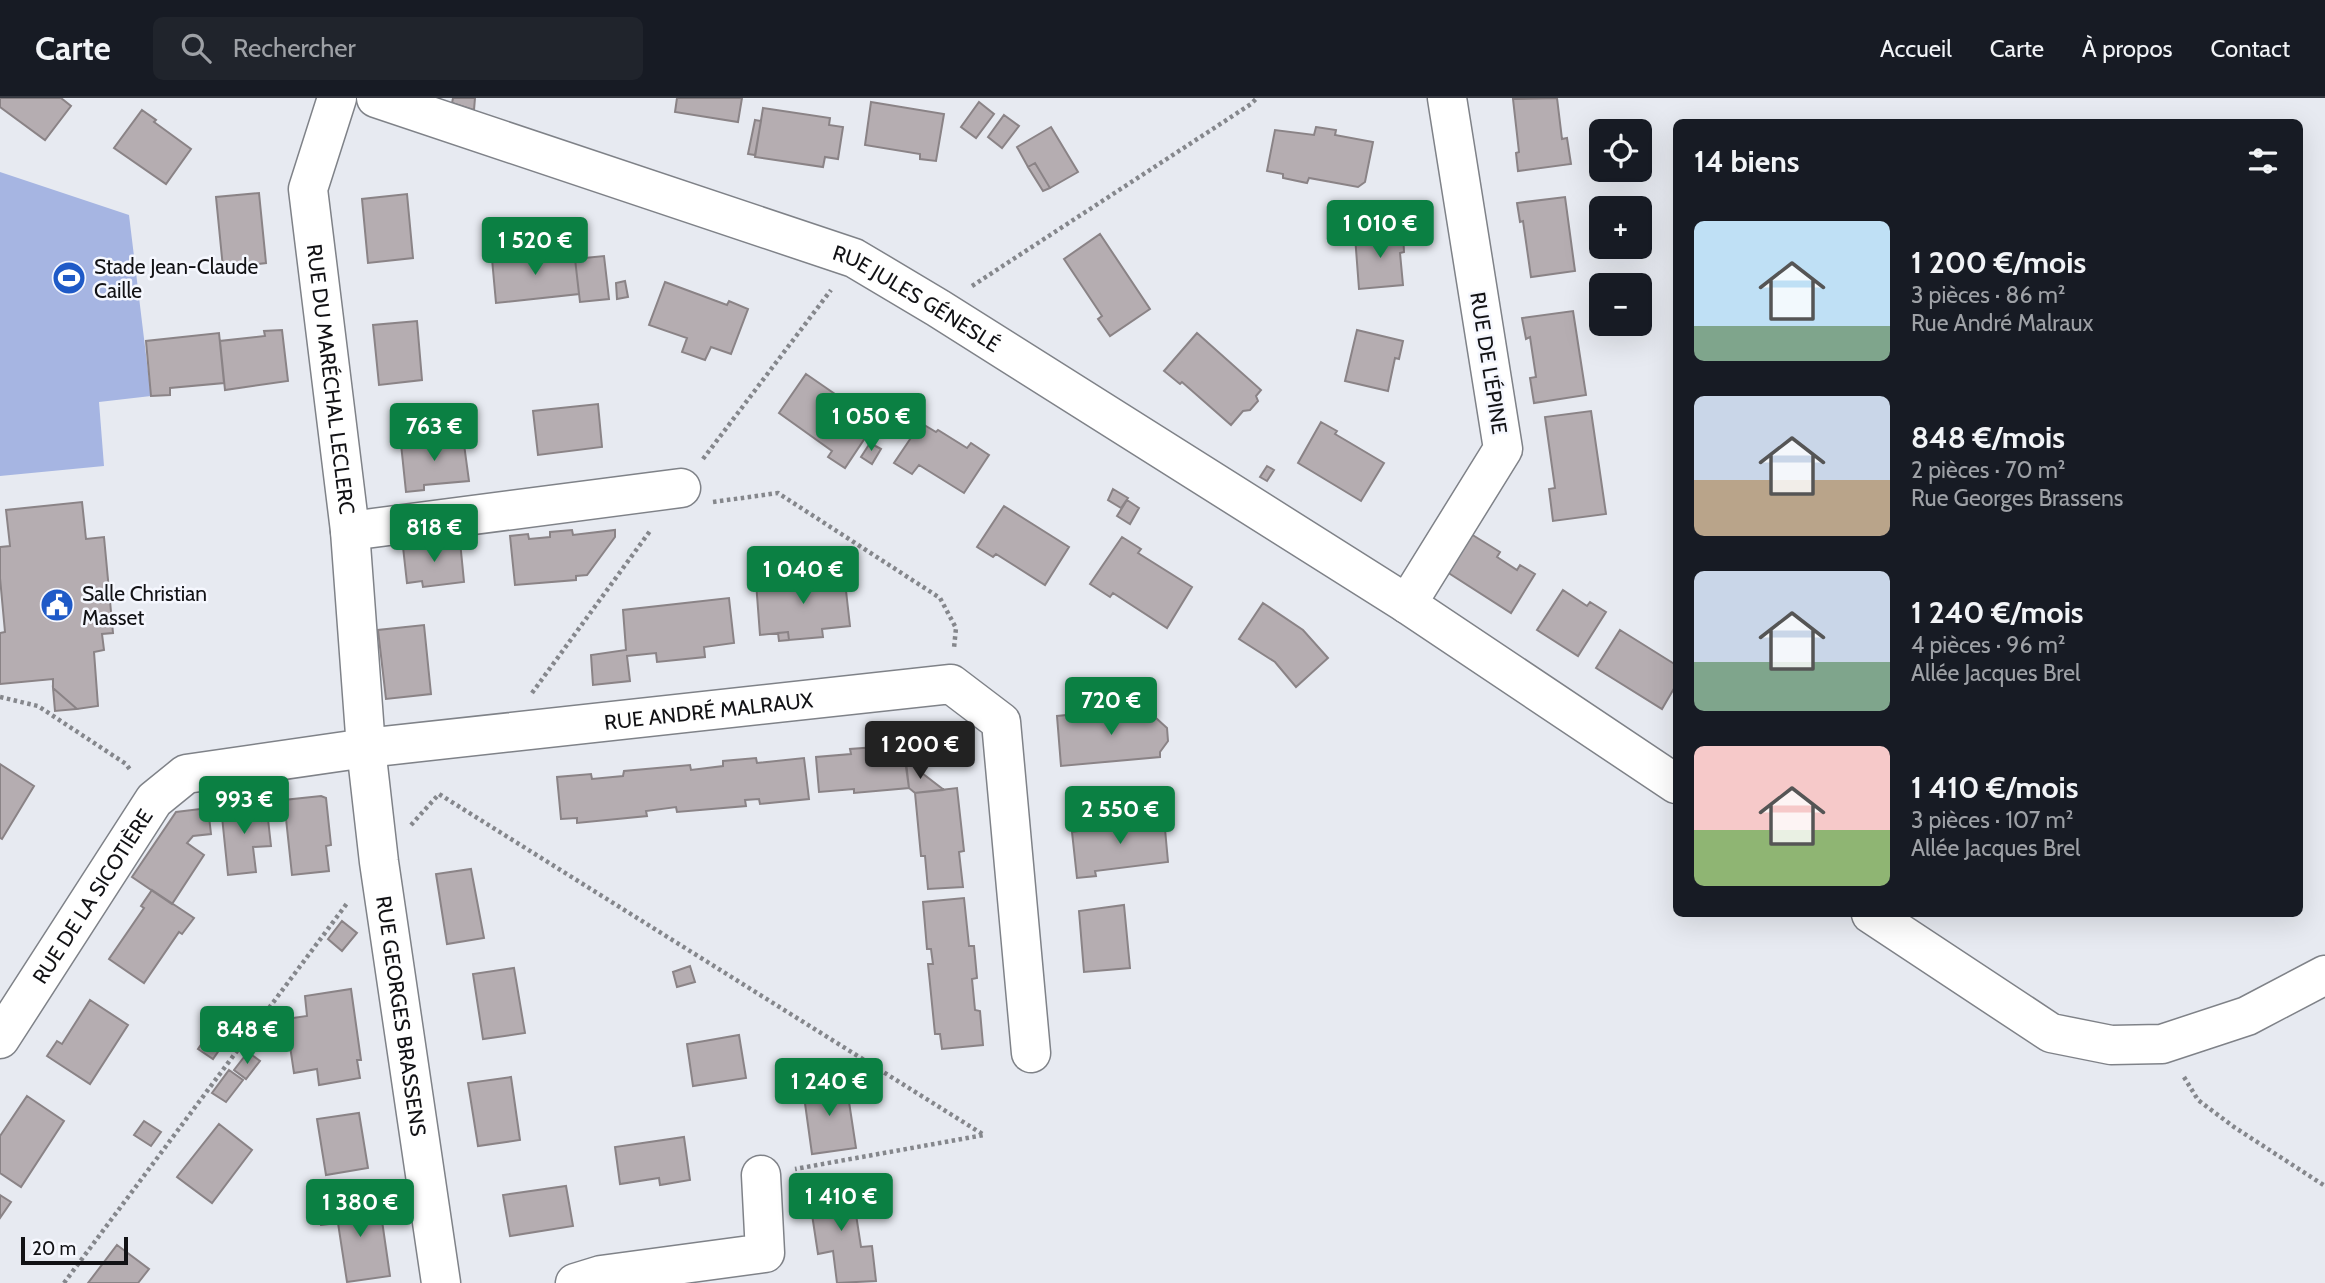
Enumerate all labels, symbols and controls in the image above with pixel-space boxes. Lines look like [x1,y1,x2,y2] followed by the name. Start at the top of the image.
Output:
[153,17,643,80] search box
[35,28,111,68] text: Carte
[177,29,215,67] icon: search
[233,32,356,64] text: Rechercher
[1880,34,1952,63] text: Accueil
[1990,34,2044,63] text: Carte
[2082,34,2173,63] text: À propos
[2211,34,2290,63] text: Contact
[1589,119,1652,336] map controls
[1589,119,1652,182] button: locate
[2244,142,2282,180] icon: filters
[1694,143,1799,180] text: 14 biens
[1589,196,1652,259] button: +
[1315,200,1445,260] pin: 1 010 €
[1343,209,1417,237] text: 1 010 €
[470,218,600,277] pin: 1 520 €
[498,226,572,254] text: 1 520 €
[830,239,1005,357] street label: RUE JULES GÉNESLÉ
[302,242,360,516] street label: RUE DU MARÉCHAL LECLERC
[1911,244,2086,281] text: 1 200 €/mois
[1750,249,1834,333] icon: home
[94,254,258,303] place label: Stade Jean-Claude Caille
[50,259,88,297] sports icon: Stade Jean-Claude Caille
[1589,273,1652,336] button: −
[1911,281,2065,309] text: 3 pièces · 86 m²
[1465,290,1513,436] street label: RUE DE L'ÉPINE
[1911,309,2093,337] text: Rue André Malraux
[806,394,936,453] pin: 1 050 €
[832,402,910,430] text: 1 050 €
[385,404,483,463] pin: 763 €
[406,412,462,440] text: 763 €
[1911,419,2065,456] text: 848 €/mois
[1750,424,1834,508] icon: home
[1911,456,2066,484] text: 2 pièces · 70 m²
[1911,484,2123,512] text: Rue Georges Brassens
[385,504,483,564] pin: 818 €
[406,513,462,541] text: 818 €
[738,546,868,606] pin: 1 040 €
[763,555,843,583] text: 1 040 €
[82,581,207,630] place label: Salle Christian Masset
[38,586,76,624] public building icon: Salle Christian Masset
[1911,594,2084,631] text: 1 240 €/mois
[1750,599,1834,683] icon: home
[1911,631,2065,659] text: 4 pièces · 96 m²
[1911,659,2081,687] text: Allée Jacques Brel
[1062,678,1160,737] pin: 720 €
[1081,686,1141,714] text: 720 €
[603,687,815,734] street label: RUE ANDRÉ MALRAUX
[855,722,985,781] pin: 1 200 €
[881,730,959,758] text: 1 200 €
[1911,769,2079,806] text: 1 410 €/mois
[1750,774,1834,858] icon: home
[195,776,293,836] pin: 993 €
[215,785,273,813] text: 993 €
[1055,786,1185,846] pin: 2 550 €
[1081,795,1159,823] text: 2 550 €
[27,804,157,988] street label: RUE DE LA SICOTIÈRE
[1911,806,2073,834] text: 3 pièces · 107 m²
[1911,834,2081,862] text: Allée Jacques Brel
[372,894,432,1138] street label: RUE GEORGES BRASSENS
[198,1006,296,1066] pin: 848 €
[216,1015,278,1043] text: 848 €
[764,1058,894,1118] pin: 1 240 €
[791,1067,867,1095] text: 1 240 €
[776,1174,906,1233] pin: 1 410 €
[295,1180,425,1239] pin: 1 380 €
[805,1182,877,1210] text: 1 410 €
[322,1188,398,1216] text: 1 380 €
[21,1234,128,1266] scale bar
[32,1237,76,1260] text: 20 m

